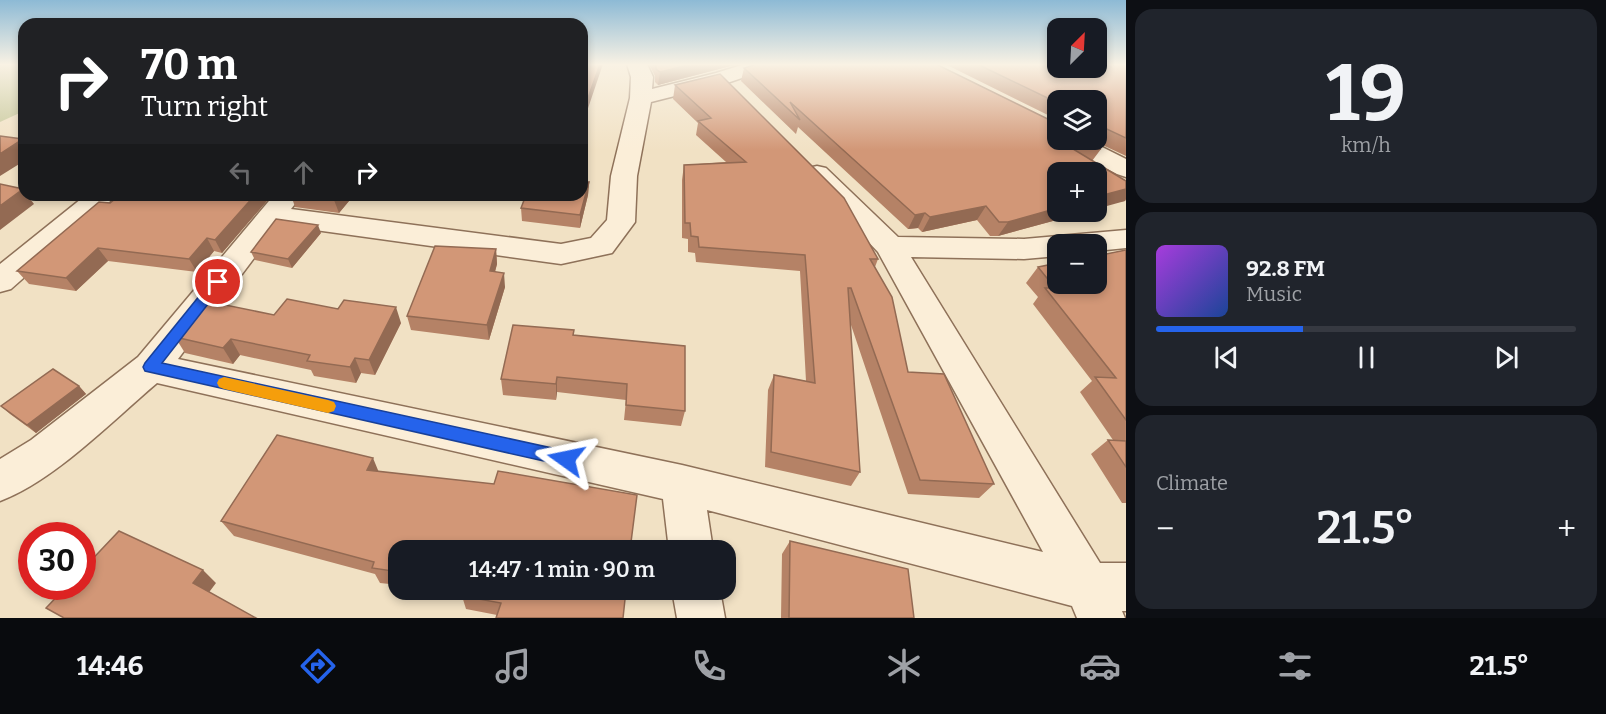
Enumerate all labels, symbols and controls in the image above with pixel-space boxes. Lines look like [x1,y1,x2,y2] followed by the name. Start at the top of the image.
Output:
[1047,18,1107,78] north arrow
[1047,18,1107,294] map controls
[141,40,237,90] text: 70 m
[42,42,120,120] icon: right
[1326,47,1406,141] text: 19
[1047,90,1107,150] button: layers
[141,91,268,123] text: Turn right
[1341,133,1391,157] text: km/h
[224,156,257,189] icon: left
[287,156,320,189] icon: ahead
[350,156,383,189] icon: right
[1047,162,1107,222] button: +
[1047,234,1107,294] button: −
[1246,255,1325,282] text: 92.8 FM
[192,256,243,307] pin
[201,265,234,298] icon: arrive
[1246,282,1302,306] text: Music
[1210,341,1243,374] icon: previous
[1350,341,1383,374] icon: pause
[1490,341,1523,374] icon: next
[534,427,598,491] position arrow
[1156,471,1228,495] text: Climate
[1317,501,1415,555] text: 21.5°
[1156,509,1174,549] text: −
[1557,509,1576,549] text: +
[18,522,96,600] speed limit sign: 30
[469,556,655,583] text: 14:47 · 1 min · 90 m
[297,645,339,687] icon: directions
[492,645,534,687] icon: music
[688,645,730,687] icon: phone
[883,645,925,687] icon: climate
[1079,645,1121,687] icon: car
[1274,645,1316,687] icon: filters
[77,650,144,682] text: 14:46
[1469,650,1529,682] text: 21.5°

